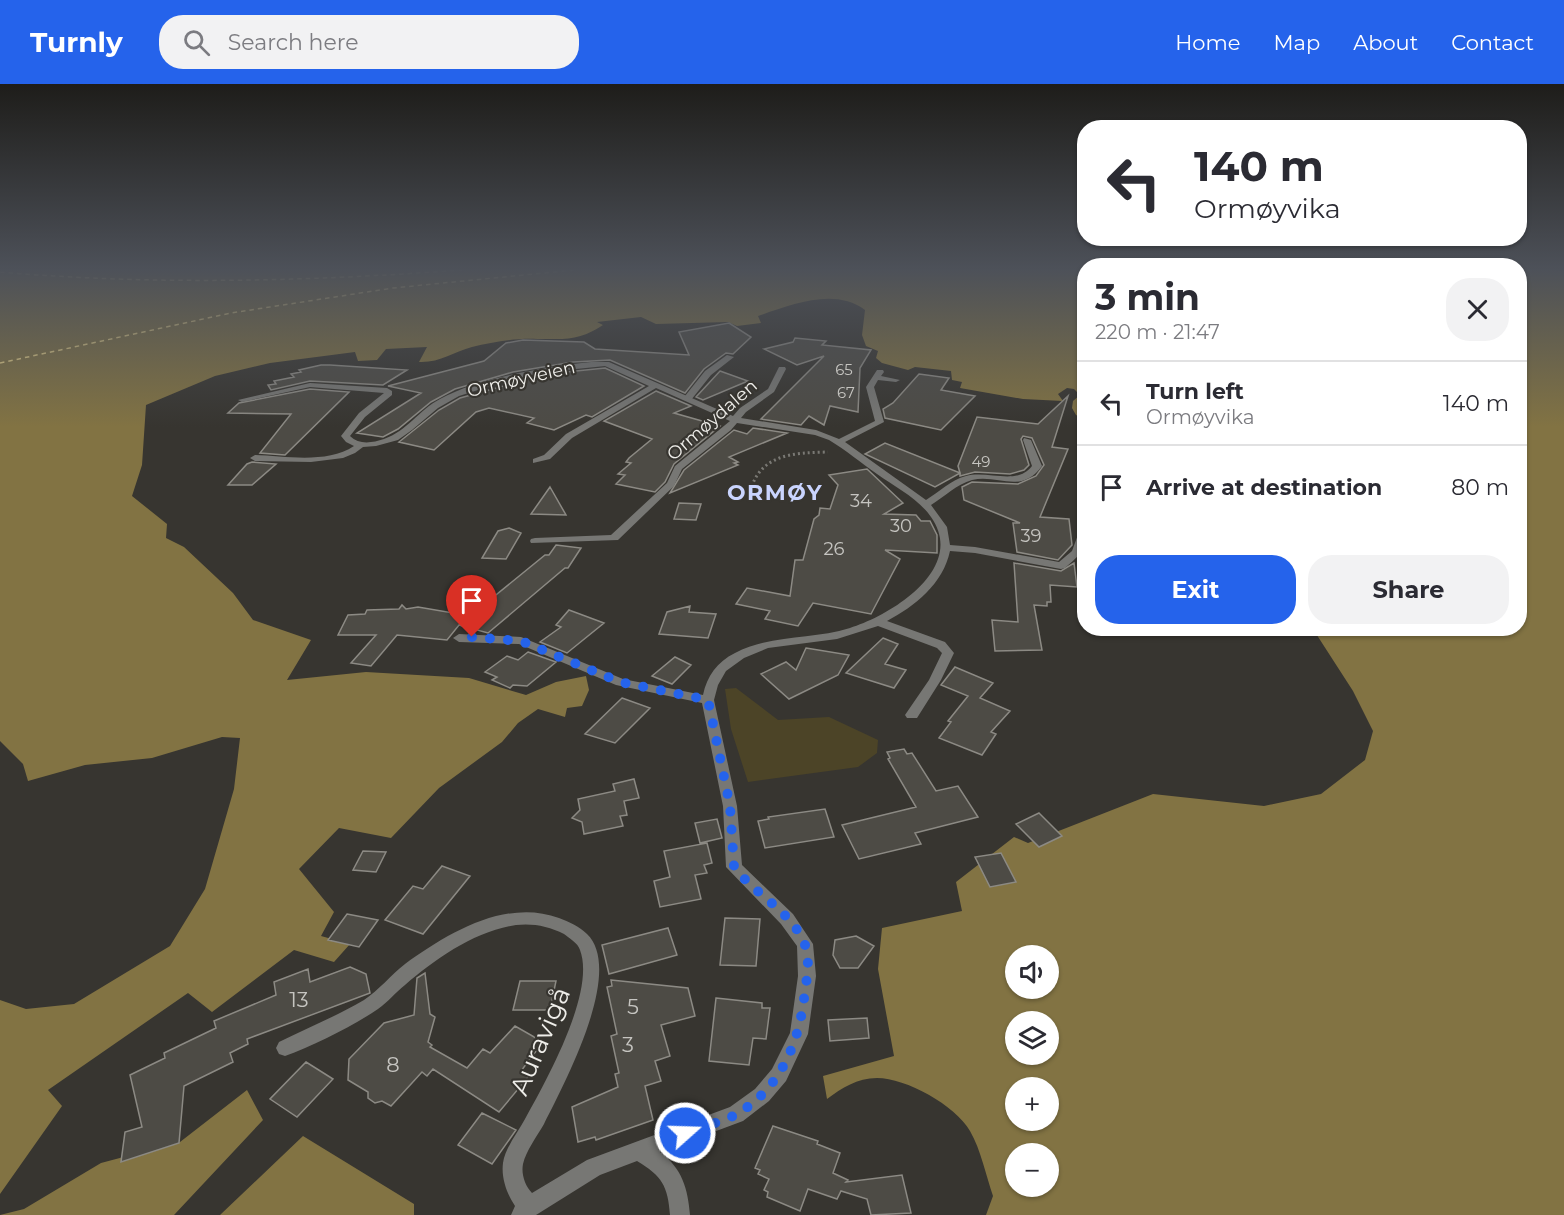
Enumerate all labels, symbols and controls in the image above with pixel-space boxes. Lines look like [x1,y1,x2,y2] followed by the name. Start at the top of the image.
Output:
[159,15,579,69] search box
[30,25,123,59] text: Turnly
[180,26,213,59] icon: search
[228,29,359,56] text: Search here
[1175,30,1240,55] text: Home
[1273,30,1320,55] text: Map
[1353,30,1418,55] text: About
[1451,30,1534,55] text: Contact
[1194,140,1324,192] text: 140 m
[1095,144,1173,222] icon: left
[1194,192,1341,225] text: Ormøyvika
[1095,275,1200,319] text: 3 min
[1446,278,1509,341] button: close
[1095,320,1220,344] text: 220 m · 21:47
[465,356,577,402] street label: Ormøyveien
[835,360,853,379] house number: 65
[662,375,762,465] street label: Ormøydalen
[1146,378,1244,405] text: Turn left
[837,383,855,402] house number: 67
[1095,387,1128,420] icon: left
[1443,390,1509,417] text: 140 m
[1146,405,1255,429] text: Ormøyvika
[972,452,990,471] house number: 49
[1095,471,1128,504] icon: arrive
[1146,474,1382,501] text: Arrive at destination
[1451,474,1509,501] text: 80 m
[727,479,823,506] district label: ORMØY
[850,490,872,512] house number: 34
[890,515,912,537] house number: 30
[1020,525,1042,547] house number: 39
[823,538,845,560] house number: 26
[1095,555,1296,624] button: Exit
[1308,555,1509,624] button: Share
[446,575,497,637] pin
[455,584,488,617] icon: arrive
[1005,945,1059,1197] map controls
[1005,945,1059,999] button: sound
[503,982,577,1100] street label: Auravigå
[289,987,309,1012] house number: 13
[627,994,639,1019] house number: 5
[1005,1011,1059,1065] button: layers
[622,1032,634,1057] house number: 3
[386,1052,400,1077] house number: 8
[1005,1077,1059,1131] button: +
[653,1101,717,1165] position arrow
[1005,1143,1059,1197] button: −

